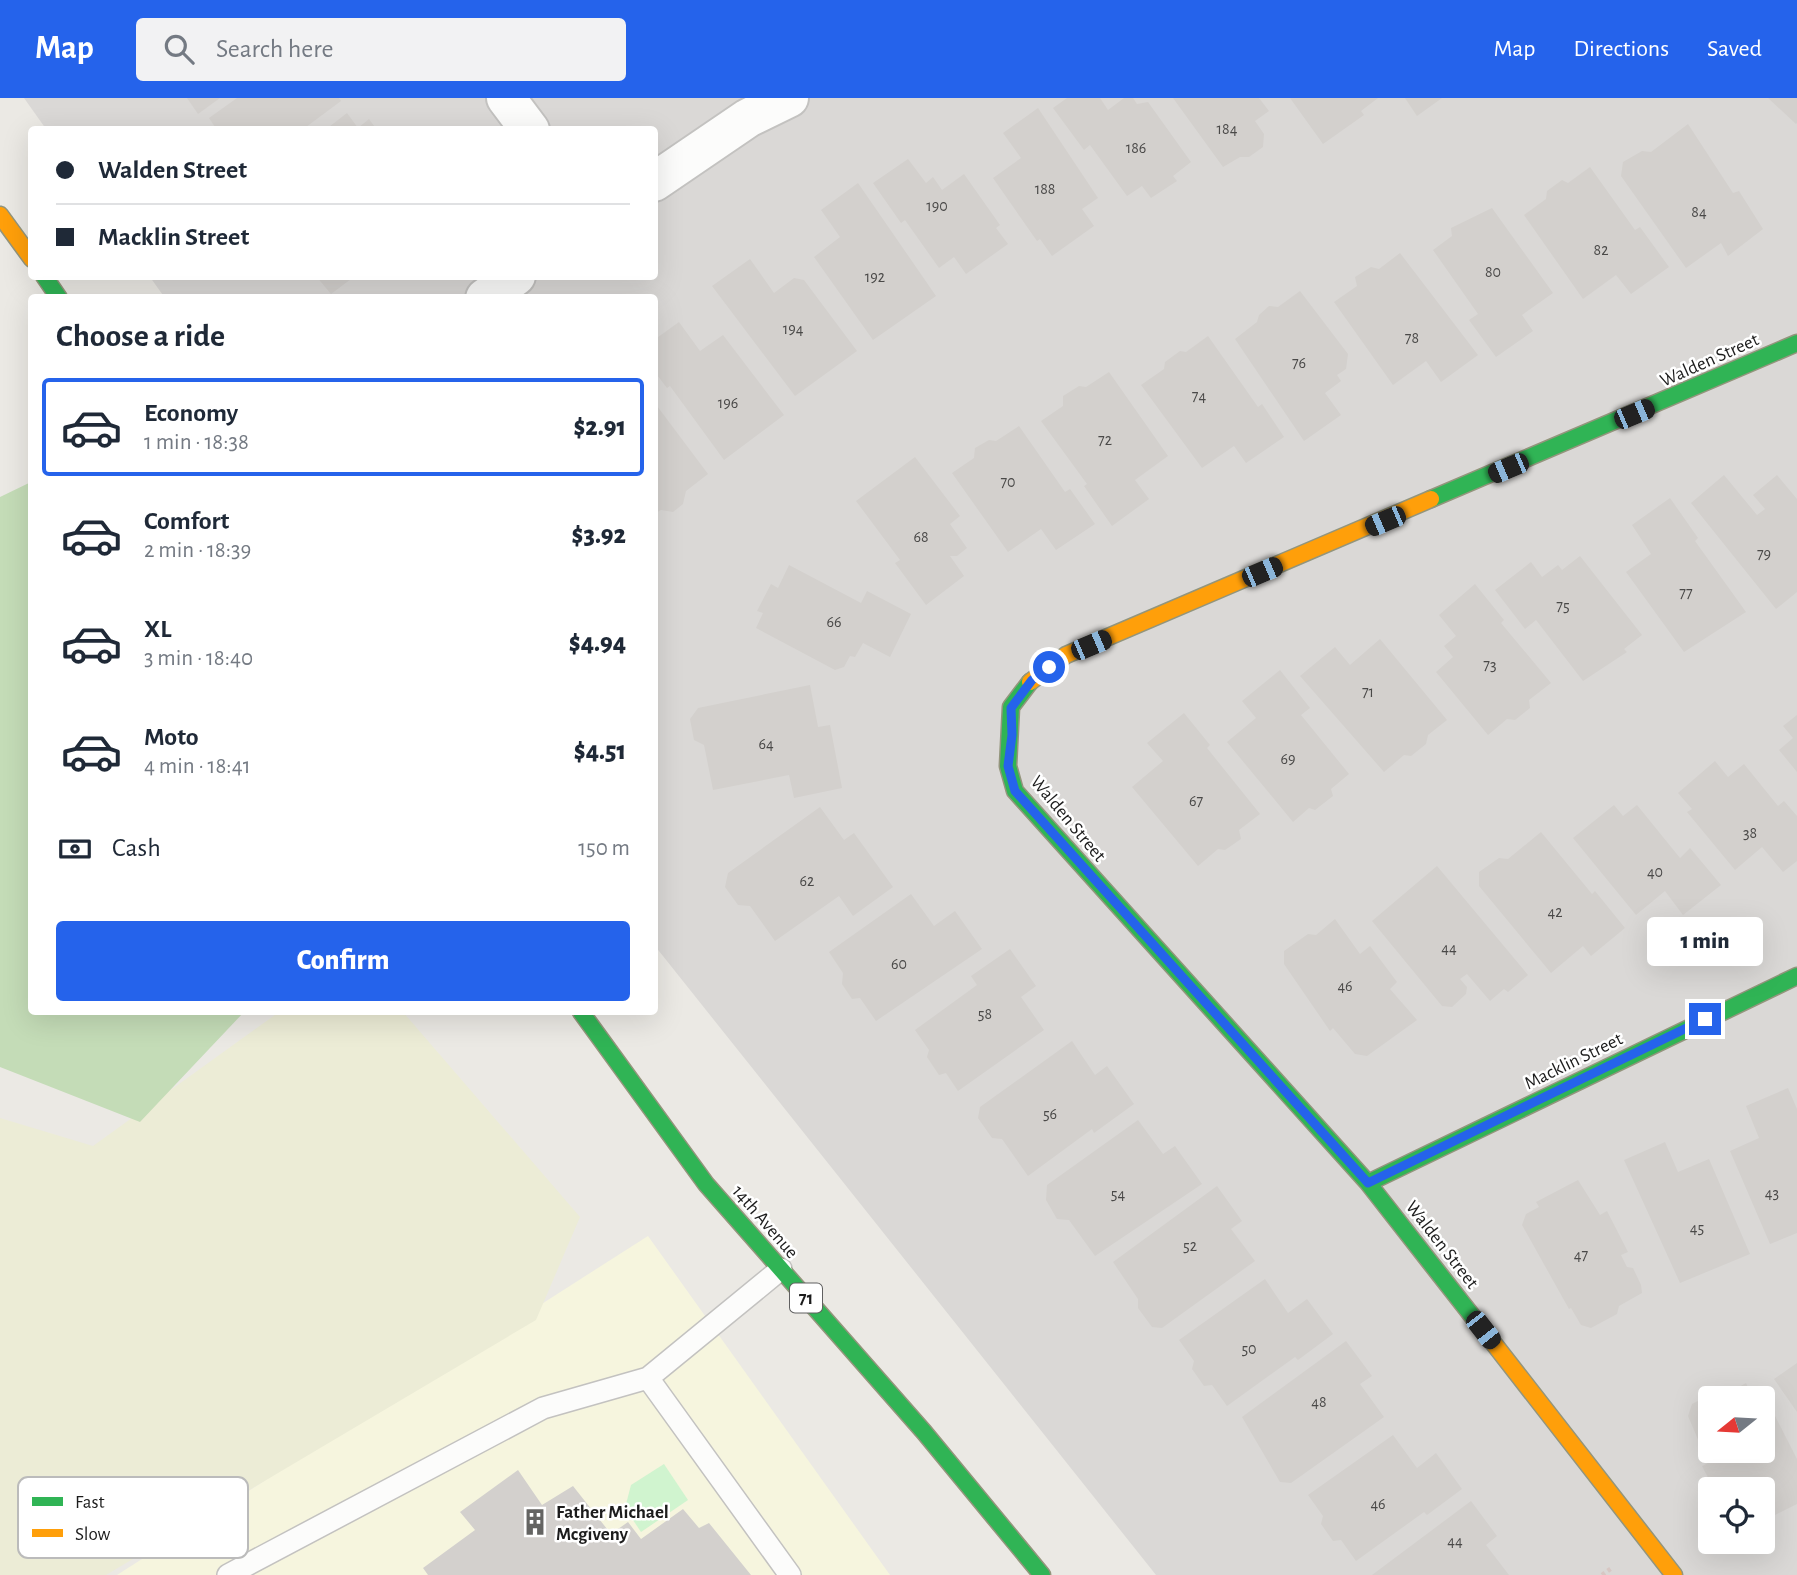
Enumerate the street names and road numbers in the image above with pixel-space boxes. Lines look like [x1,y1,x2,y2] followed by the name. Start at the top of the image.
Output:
[1657,330,1762,391] street label: Walden Street
[1027,772,1109,866] street label: Walden Street
[1522,1029,1626,1093] street label: Macklin Street
[728,1182,802,1262] street label: 14th Avenue
[1402,1197,1482,1292] street label: Walden Street
[790,1283,822,1312] road number: 71

